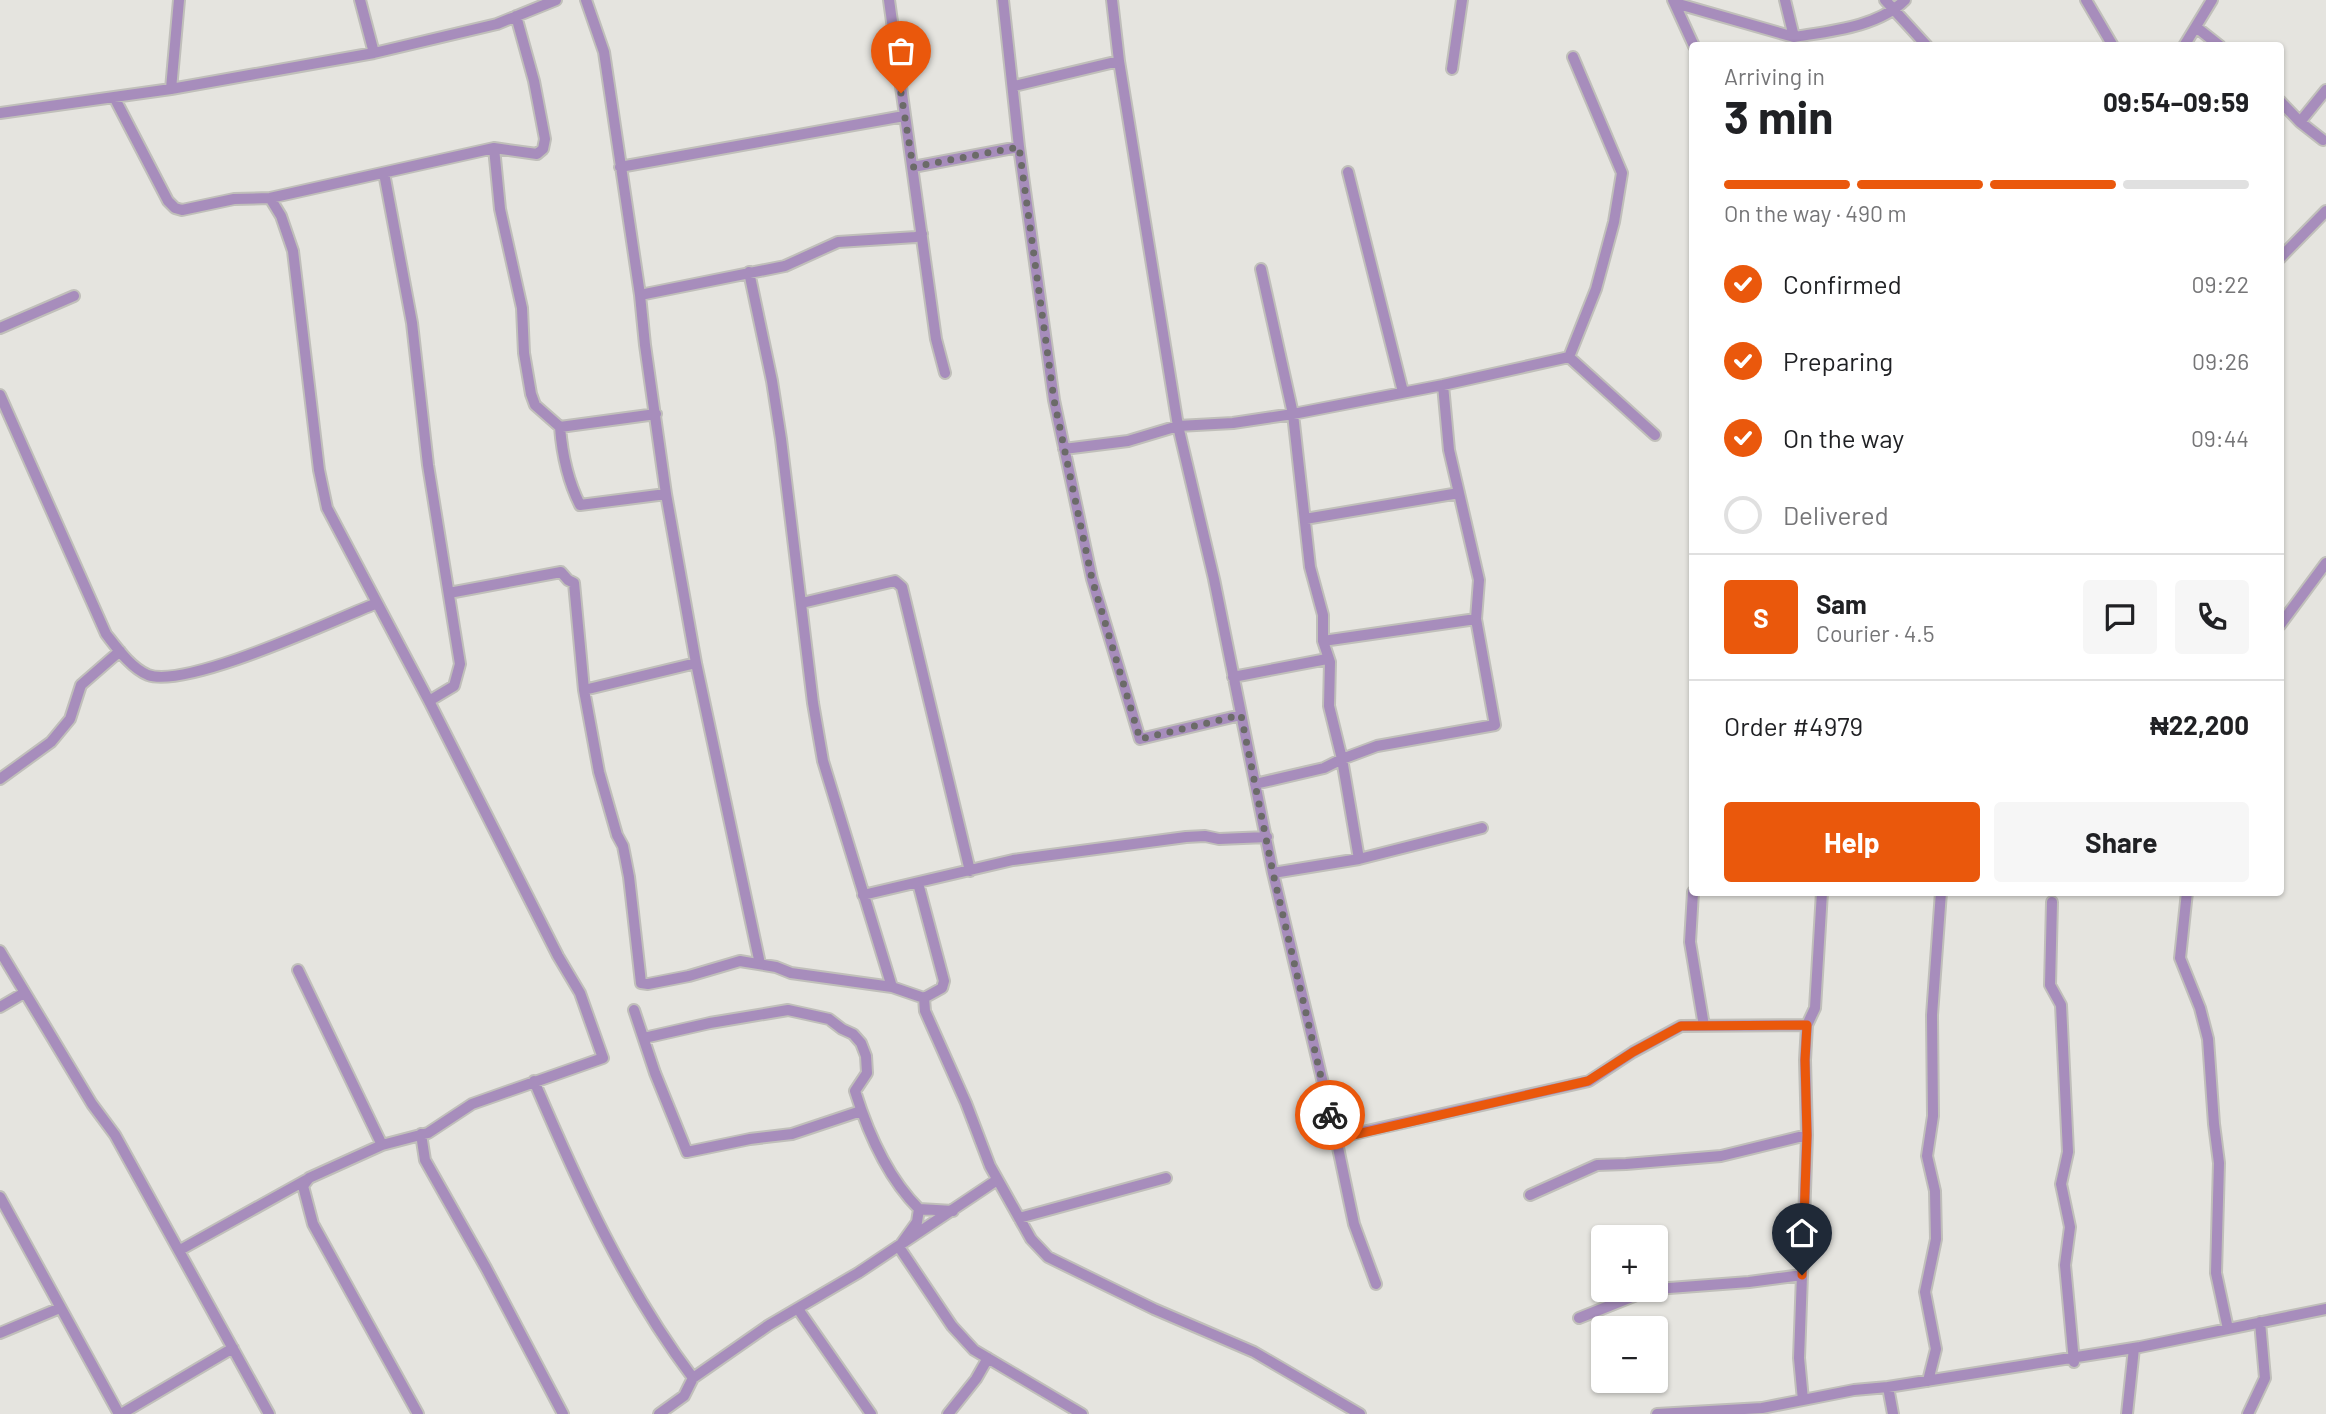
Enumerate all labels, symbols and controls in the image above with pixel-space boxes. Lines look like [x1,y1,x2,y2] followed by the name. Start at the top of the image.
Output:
[871,21,931,93] pin
[882,32,920,70] icon: bag
[1724,62,1825,90] text: Arriving in
[2103,86,2249,117] text: 09:54–09:59
[1724,88,1833,143] text: 3 min
[1724,199,1907,227] text: On the way · 490 m
[1724,265,1762,303] icon: check
[1783,268,1902,299] text: Confirmed
[2192,270,2249,298] text: 09:22
[1724,342,1762,380] icon: check
[1783,345,1893,376] text: Preparing
[2192,347,2249,375] text: 09:26
[1724,419,1762,457] icon: check
[1783,422,1904,453] text: On the way
[2191,424,2249,452] text: 09:44
[1783,499,1889,530] text: Delivered
[2083,580,2157,654] button: chat
[2175,580,2249,654] button: phone
[1816,588,1867,619] text: Sam
[1753,602,1769,633] text: S
[1816,619,1935,647] text: Courier · 4.5
[2150,709,2249,740] text: ₦22,200
[1724,710,1863,741] text: Order #4979
[1724,802,1980,882] button: Help
[1994,802,2249,882] button: Share
[1295,1080,1365,1150] courier
[1311,1096,1349,1134] icon: bike
[1772,1203,1832,1275] pin
[1783,1214,1821,1252] icon: home
[1591,1225,1668,1393] map controls
[1591,1225,1668,1302] button: +
[1591,1316,1668,1393] button: −

